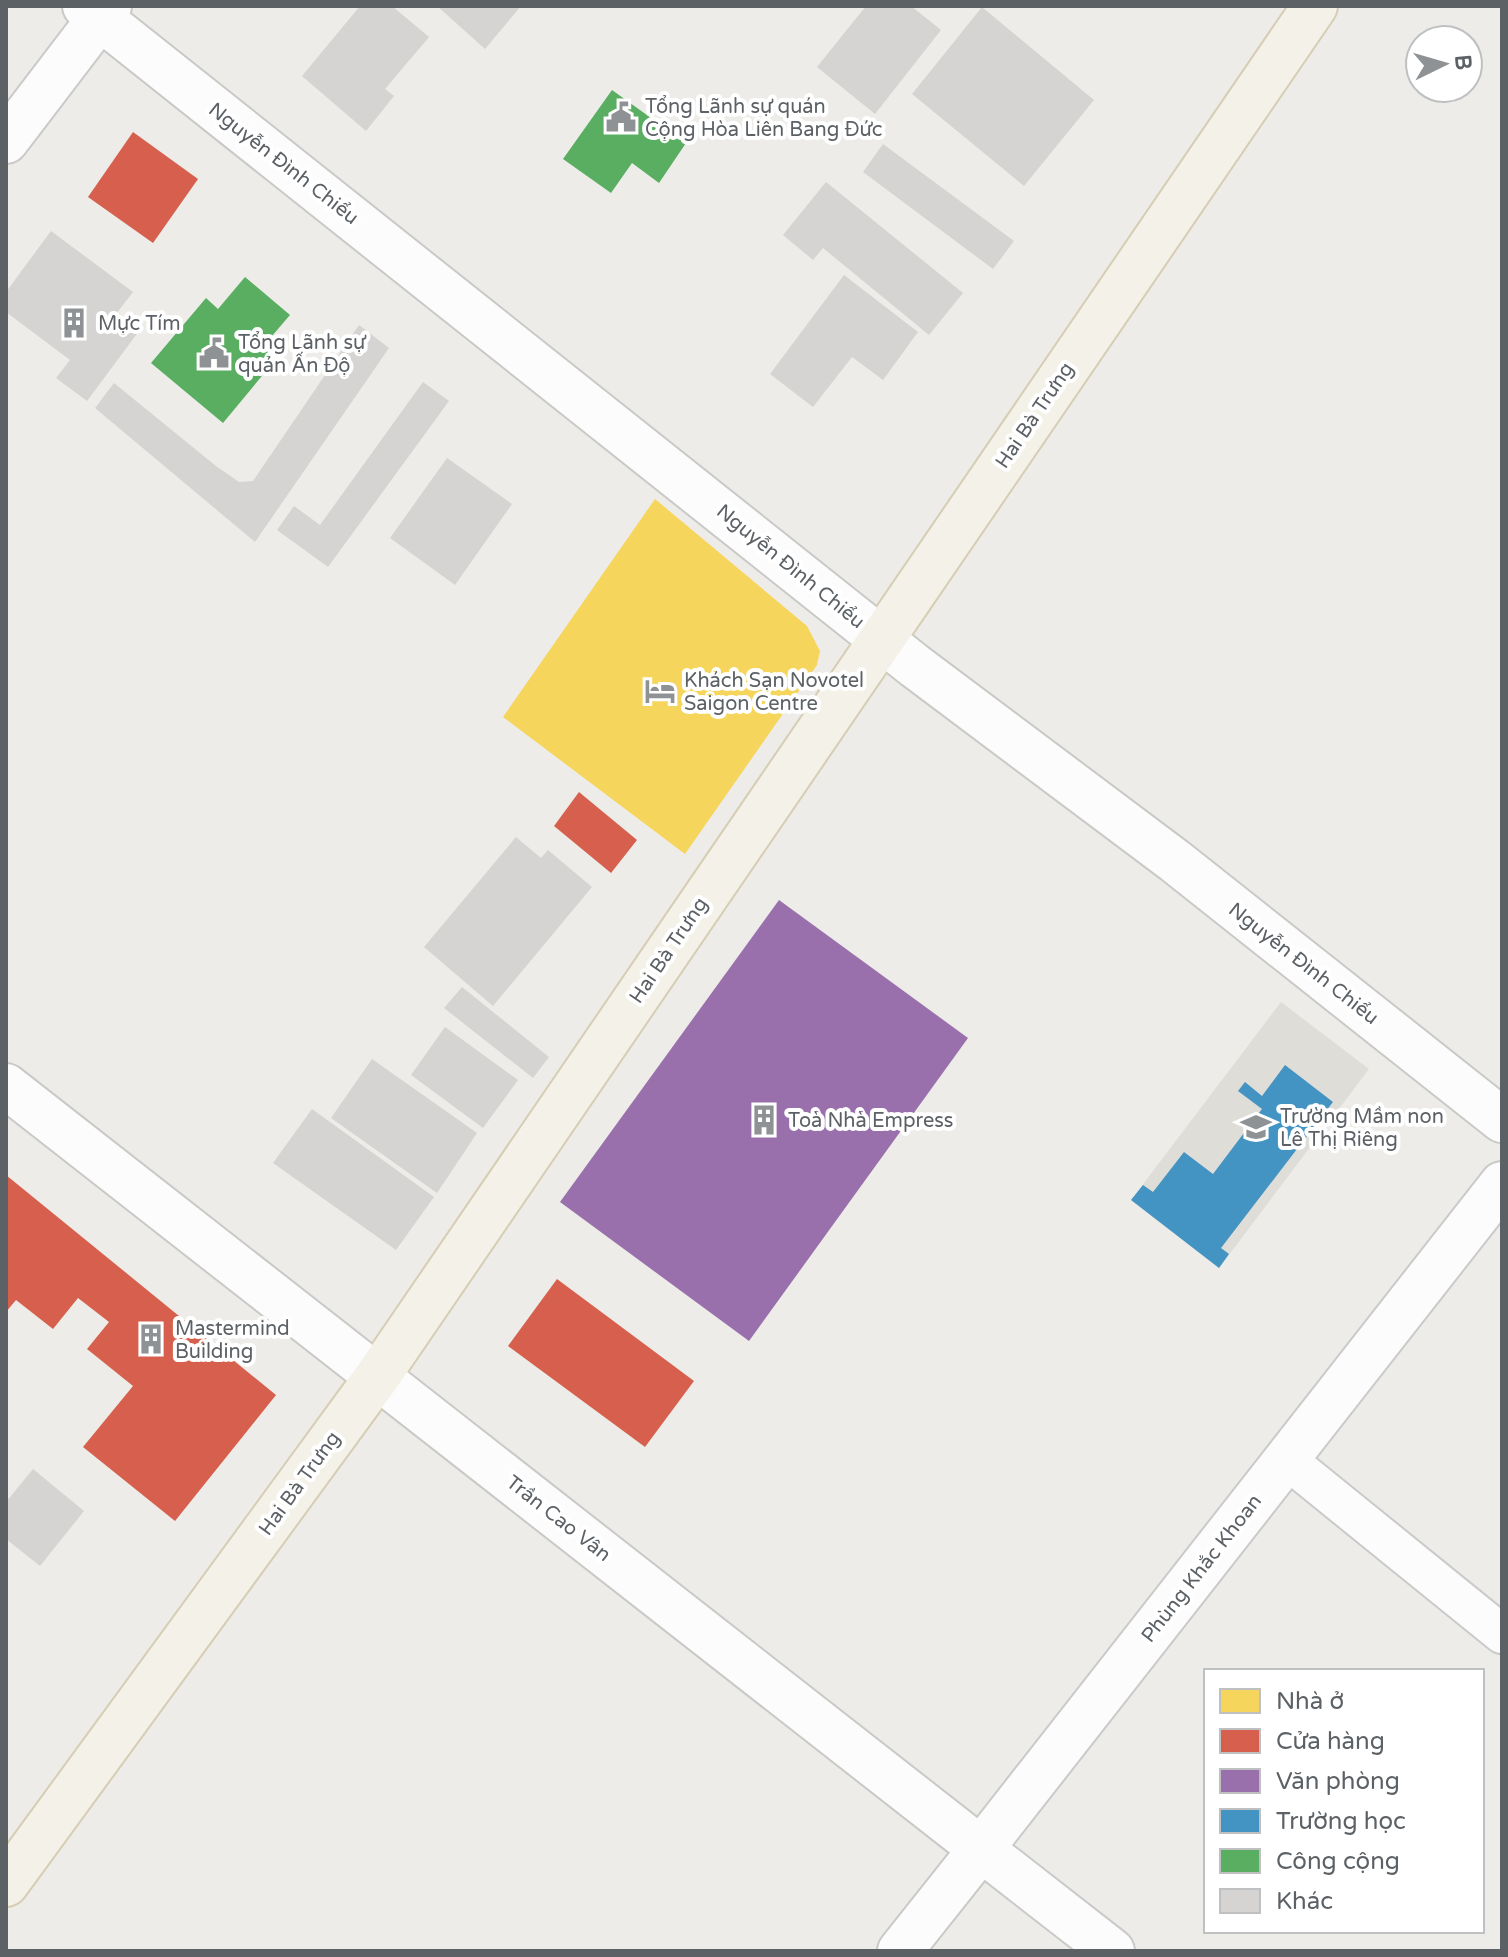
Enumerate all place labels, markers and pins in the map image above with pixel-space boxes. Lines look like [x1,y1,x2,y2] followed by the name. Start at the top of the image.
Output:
[645,95,882,142] place label: Tổng Lãnh sự quán Cộng Hòa Liên Bang Ðức
[604,100,638,134] public building icon: Tổng Lãnh sự quán Cộng Hòa Liên Bang Ðức
[57,306,91,340] building icon: Mực Tím
[98,312,181,336] place label: Mực Tím
[238,331,367,378] place label: Tổng Lãnh sự quán Ấn Độ
[197,336,231,370] public building icon: Tổng Lãnh sự quán Ấn Độ
[684,669,864,716] place label: Khách Sạn Novotel Saigon Centre
[643,674,677,708] hotel icon: Khách Sạn Novotel Saigon Centre
[747,1103,781,1137] building icon: Toà Nhà Empress
[1280,1105,1444,1152] place label: Trường Mầm non Lê Thị Riêng
[788,1109,953,1133] place label: Toà Nhà Empress
[1239,1110,1273,1144] school or university icon: Trường Mầm non Lê Thị Riêng
[175,1317,290,1364] place label: Mastermind Building
[134,1322,168,1356] building icon: Mastermind Building

